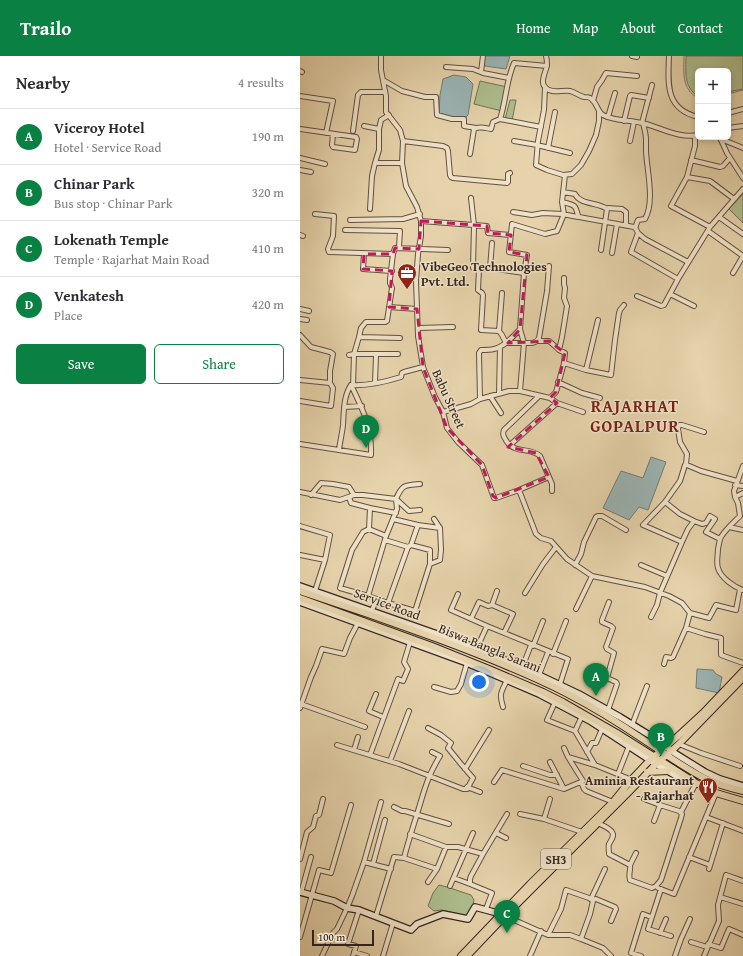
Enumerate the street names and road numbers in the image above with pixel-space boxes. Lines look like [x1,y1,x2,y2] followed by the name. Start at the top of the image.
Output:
[428,366,471,432] street label: Babu Street
[351,583,423,625] street label: Service Road
[436,619,544,677] street label: Biswa Bangla Sarani
[541,849,571,869] road number: SH3

